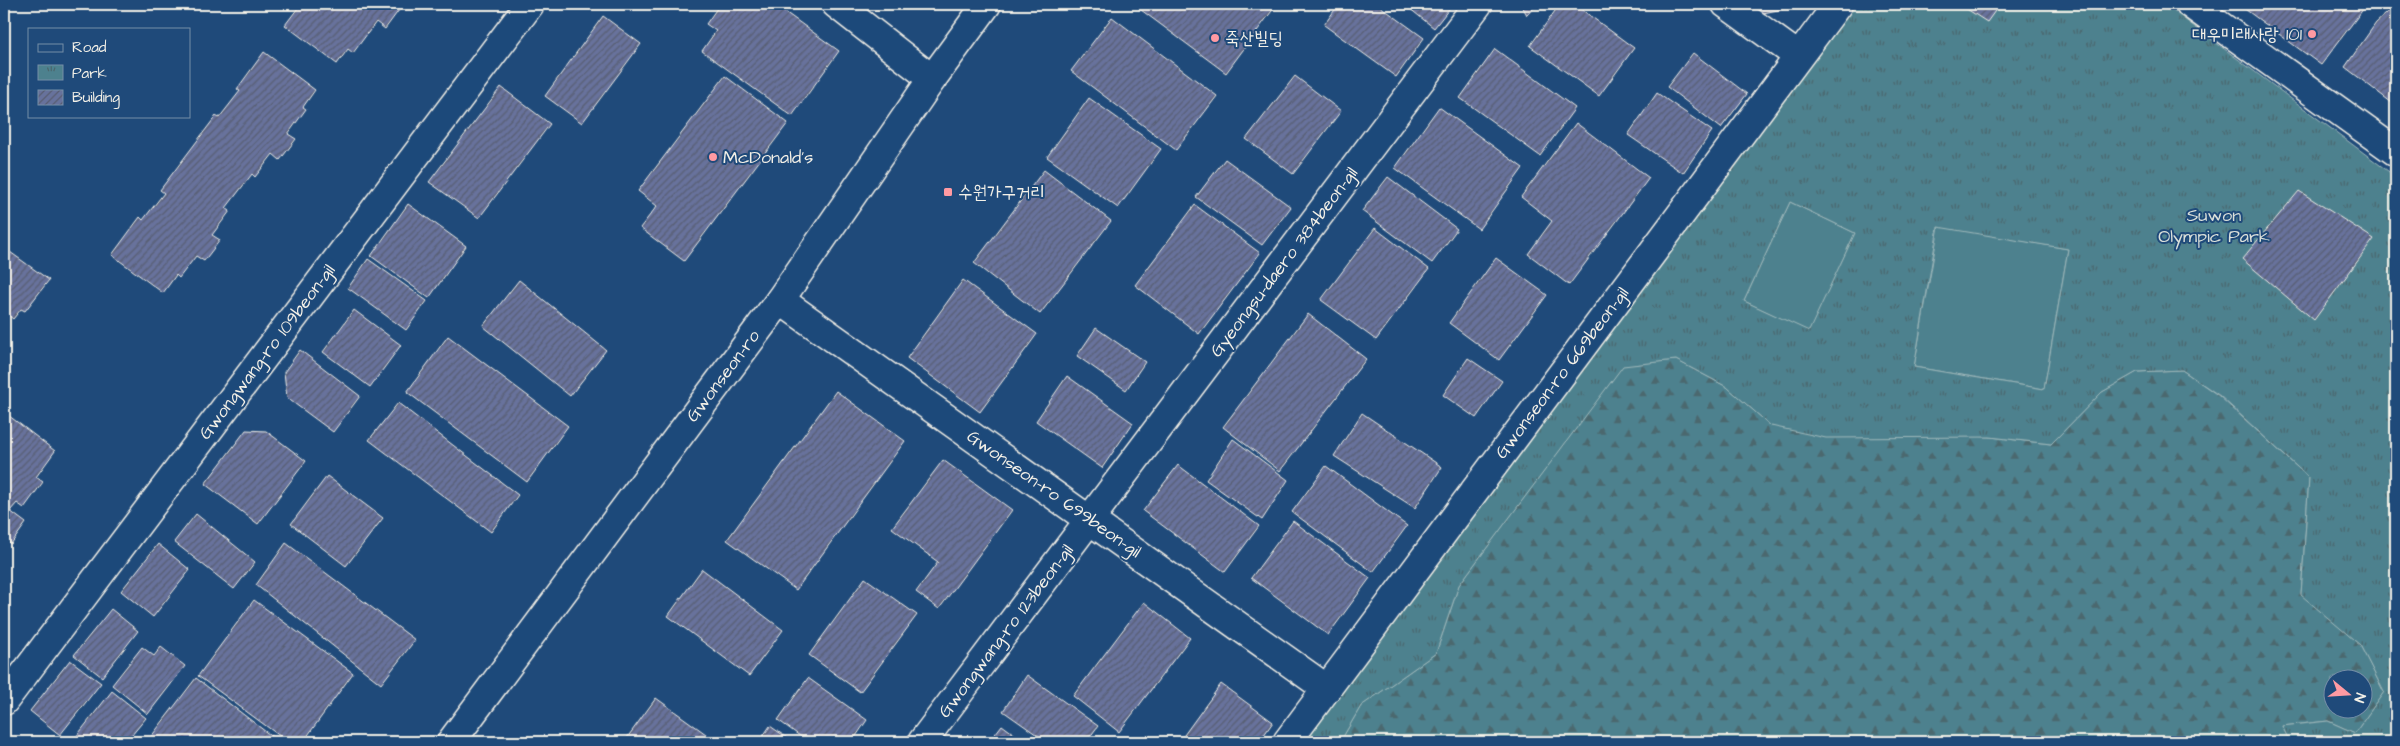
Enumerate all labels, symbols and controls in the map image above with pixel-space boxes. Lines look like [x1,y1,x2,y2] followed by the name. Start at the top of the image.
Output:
[2192,22,2302,47] place label: 대우미래사랑 101
[1225,26,1283,51] place label: 죽산빌딩
[28,28,190,118] legend
[2306,28,2318,40] marker: 대우미래사랑 101
[1209,32,1221,44] marker: 죽산빌딩
[72,37,107,58] text: Road
[72,63,107,84] text: Park
[72,87,120,109] text: Building
[723,145,813,170] place label: McDonald's
[707,151,719,163] marker: McDonald's
[1204,162,1365,363] street label: Gyeongsu-daero 384beon-gil
[958,180,1045,205] place label: 수원가구거리
[942,186,954,198] marker: 수원가구거리
[2158,203,2270,250] park label: Suwon Olympic Park
[193,259,342,445] street label: Gwongwang-ro 109beon-gil
[1489,282,1636,465] street label: Gwonseon-ro 669beon-gil
[680,325,766,427] street label: Gwonseon-ro
[961,424,1147,565] street label: Gwonseon-ro 699beon-gil
[932,539,1081,724] street label: Gwongwang-ro 123beon-gil
[2322,668,2372,718] north arrow
[2348,690,2370,705] text: N

